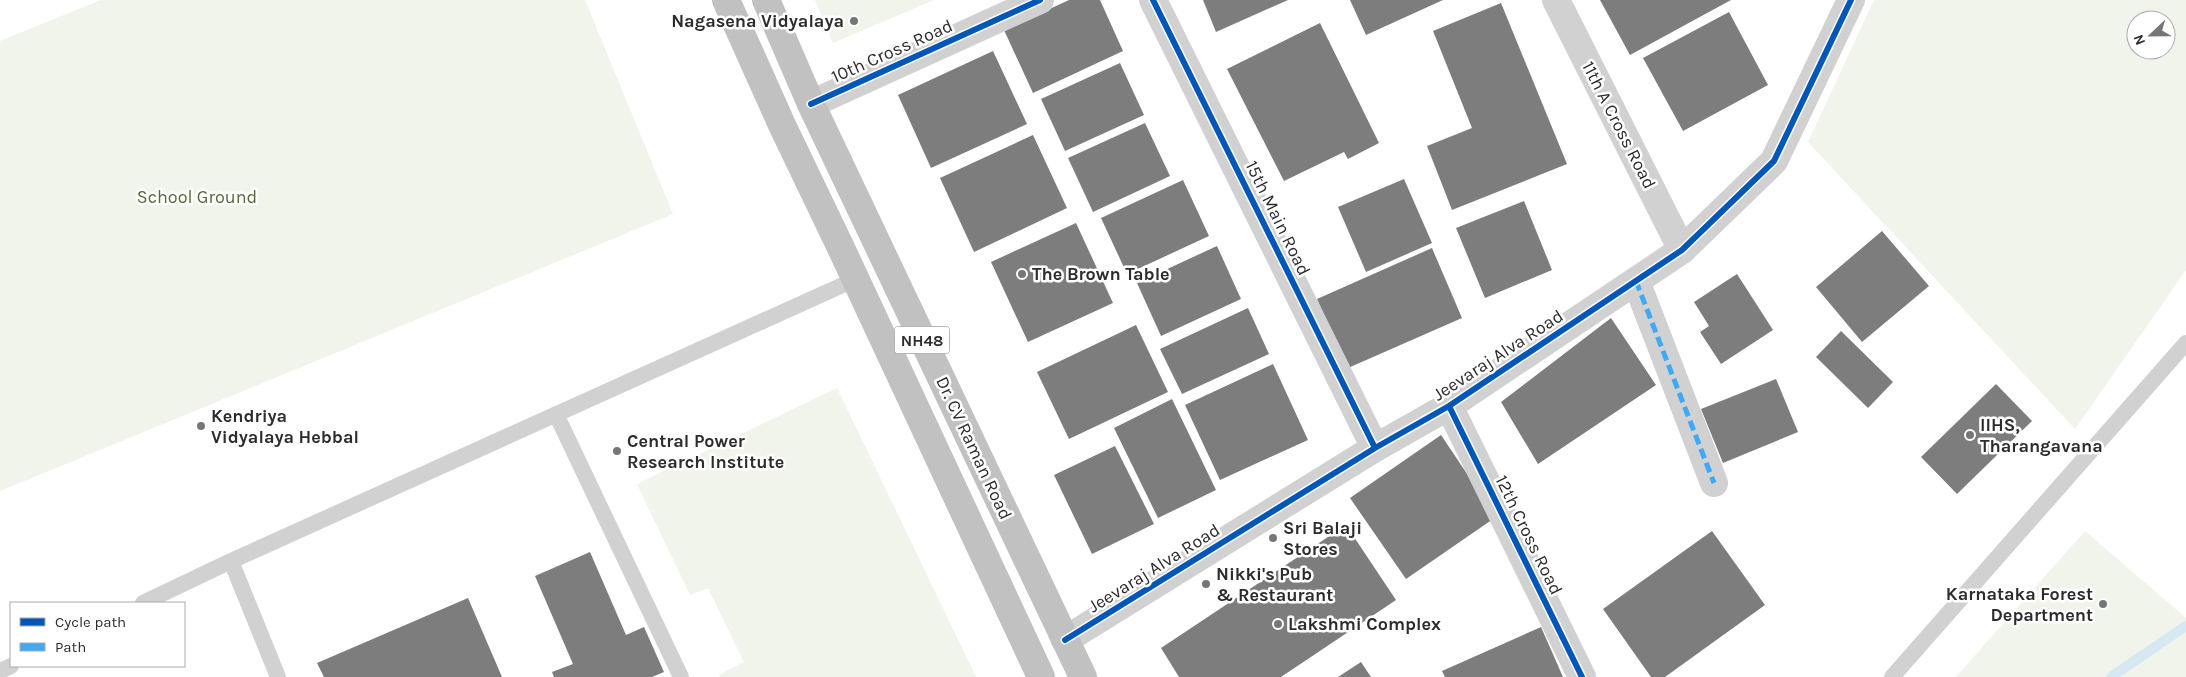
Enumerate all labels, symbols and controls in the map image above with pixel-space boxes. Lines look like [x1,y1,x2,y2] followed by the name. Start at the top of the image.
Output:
[671,10,844,32] place label: Nagasena Vidyalaya
[2126,10,2176,60] north arrow
[828,14,956,88] street label: 10th Cross Road
[848,15,860,27] marker: Nagasena Vidyalaya
[2130,32,2149,48] text: N
[1577,57,1661,193] street label: 11th A Cross Road
[1241,157,1315,279] street label: 15th Main Road
[137,186,257,208] park label: School Ground
[1032,263,1170,285] place label: The Brown Table
[1016,268,1028,280] marker: The Brown Table
[1429,305,1567,405] street label: Jeevaraj Alva Road
[894,326,950,354] road number: NH48
[931,373,1017,523] street label: Dr. CV Raman Road
[211,405,359,448] place label: Kendriya Vidyalaya Hebbal
[1980,414,2103,457] place label: IIHS, Tharangavana
[195,420,207,432] marker: Kendriya Vidyalaya Hebbal
[1964,429,1976,441] marker: IIHS, Tharangavana
[627,430,784,473] place label: Central Power Research Institute
[611,445,623,457] marker: Central Power Research Institute
[1491,472,1567,598] street label: 12th Cross Road
[1283,517,1362,560] place label: Sri Balaji Stores
[1084,519,1224,617] street label: Jeevaraj Alva Road
[1267,532,1279,544] marker: Sri Balaji Stores
[1216,563,1333,606] place label: Nikki's Pub & Restaurant
[1200,578,1212,590] marker: Nikki's Pub & Restaurant
[1946,583,2093,626] place label: Karnataka Forest Department
[2097,598,2109,610] marker: Karnataka Forest Department
[10,602,185,667] legend
[55,613,126,631] text: Cycle path
[1288,613,1441,635] place label: Lakshmi Complex
[1272,618,1284,630] marker: Lakshmi Complex
[55,638,86,656] text: Path

